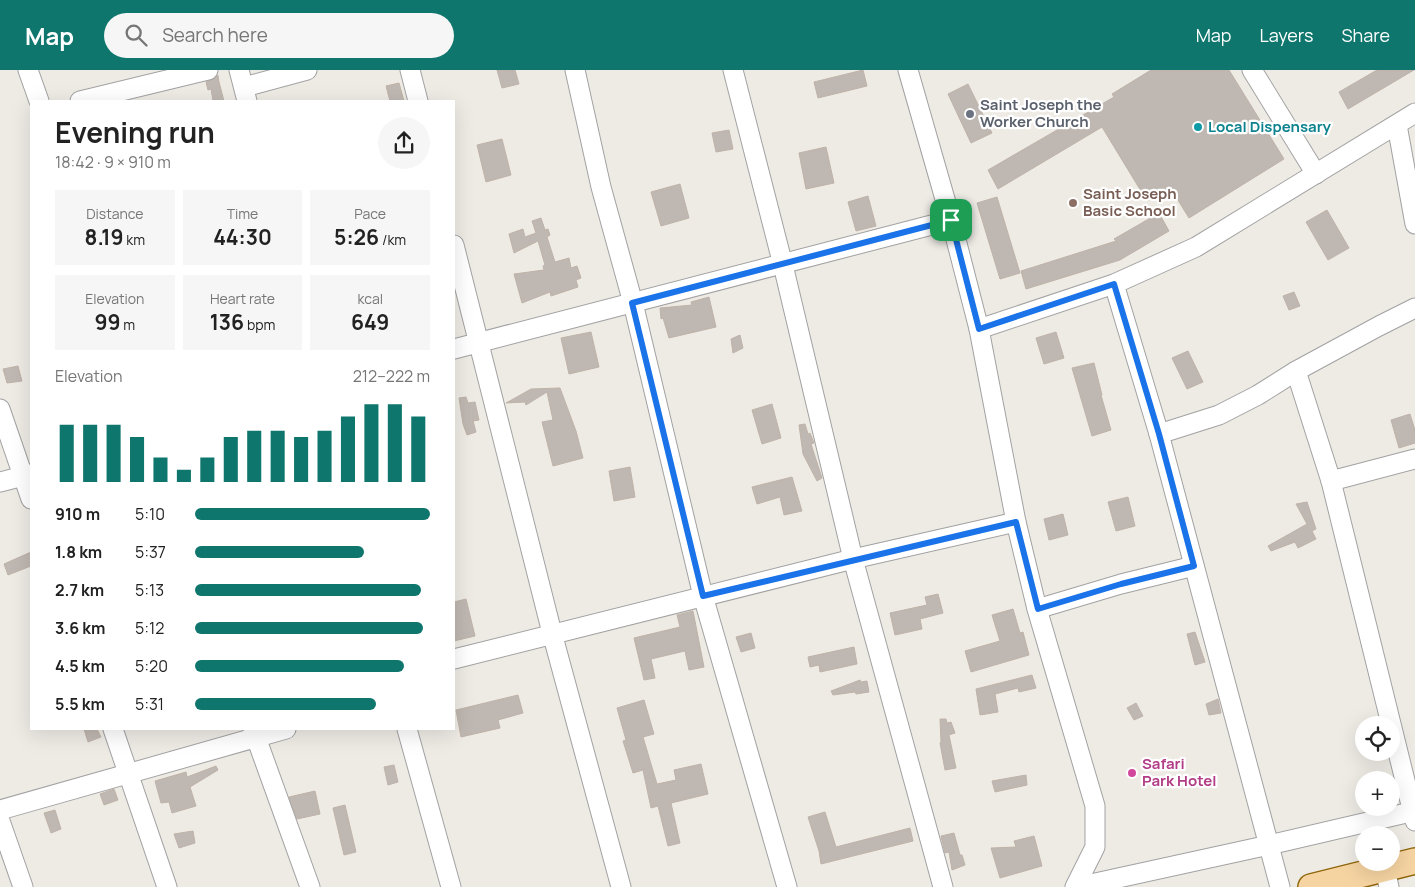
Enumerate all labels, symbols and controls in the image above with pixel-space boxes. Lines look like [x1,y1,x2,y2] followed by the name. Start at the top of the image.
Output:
[104,13,454,58] search box
[25,19,74,52] text: Map
[122,21,150,49] icon: search
[162,22,268,48] text: Search here
[1196,23,1231,47] text: Map
[1259,23,1313,47] text: Layers
[1341,23,1390,47] text: Share
[980,94,1102,132] place label: Saint Joseph the Worker Church
[964,108,976,120] marker: Saint Joseph the Worker Church
[55,113,215,151] text: Evening run
[1208,116,1331,137] place label: Local Dispensary
[378,117,430,169] button: share
[1192,121,1204,133] marker: Local Dispensary
[55,151,171,173] text: 18:42 · 9 × 910 m
[1083,183,1177,221] place label: Saint Joseph Basic School
[1067,197,1079,209] marker: Saint Joseph Basic School
[930,199,972,241] pin
[86,204,144,223] text: Distance
[227,204,258,223] text: Time
[354,204,386,223] text: Pace
[937,206,965,234] icon: arrive
[85,223,124,251] text: 8.19
[213,223,272,251] text: 44:30
[334,223,379,251] text: 5:26
[124,230,145,249] text: km
[379,230,406,249] text: /km
[85,289,144,308] text: Elevation
[210,289,275,308] text: Heart rate
[357,289,383,308] text: kcal
[94,308,121,336] text: 99
[210,308,244,336] text: 136
[351,308,389,336] text: 649
[121,315,135,334] text: m
[244,315,275,334] text: bpm
[55,365,123,387] text: Elevation
[353,365,430,387] text: 212–222 m
[55,503,100,525] text: 910 m
[135,503,165,525] text: 5:10
[55,541,102,563] text: 1.8 km
[135,541,166,563] text: 5:37
[55,579,104,601] text: 2.7 km
[135,579,164,601] text: 5:13
[55,617,105,639] text: 3.6 km
[135,617,164,639] text: 5:12
[55,655,105,677] text: 4.5 km
[135,655,168,677] text: 5:20
[55,693,105,715] text: 5.5 km
[135,693,164,715] text: 5:31
[1355,716,1400,871] map controls
[1355,716,1400,761] button: locate
[1142,753,1216,791] place label: Safari Park Hotel
[1126,767,1138,779] marker: Safari Park Hotel
[1355,771,1400,816] button: +
[1355,826,1400,871] button: −

